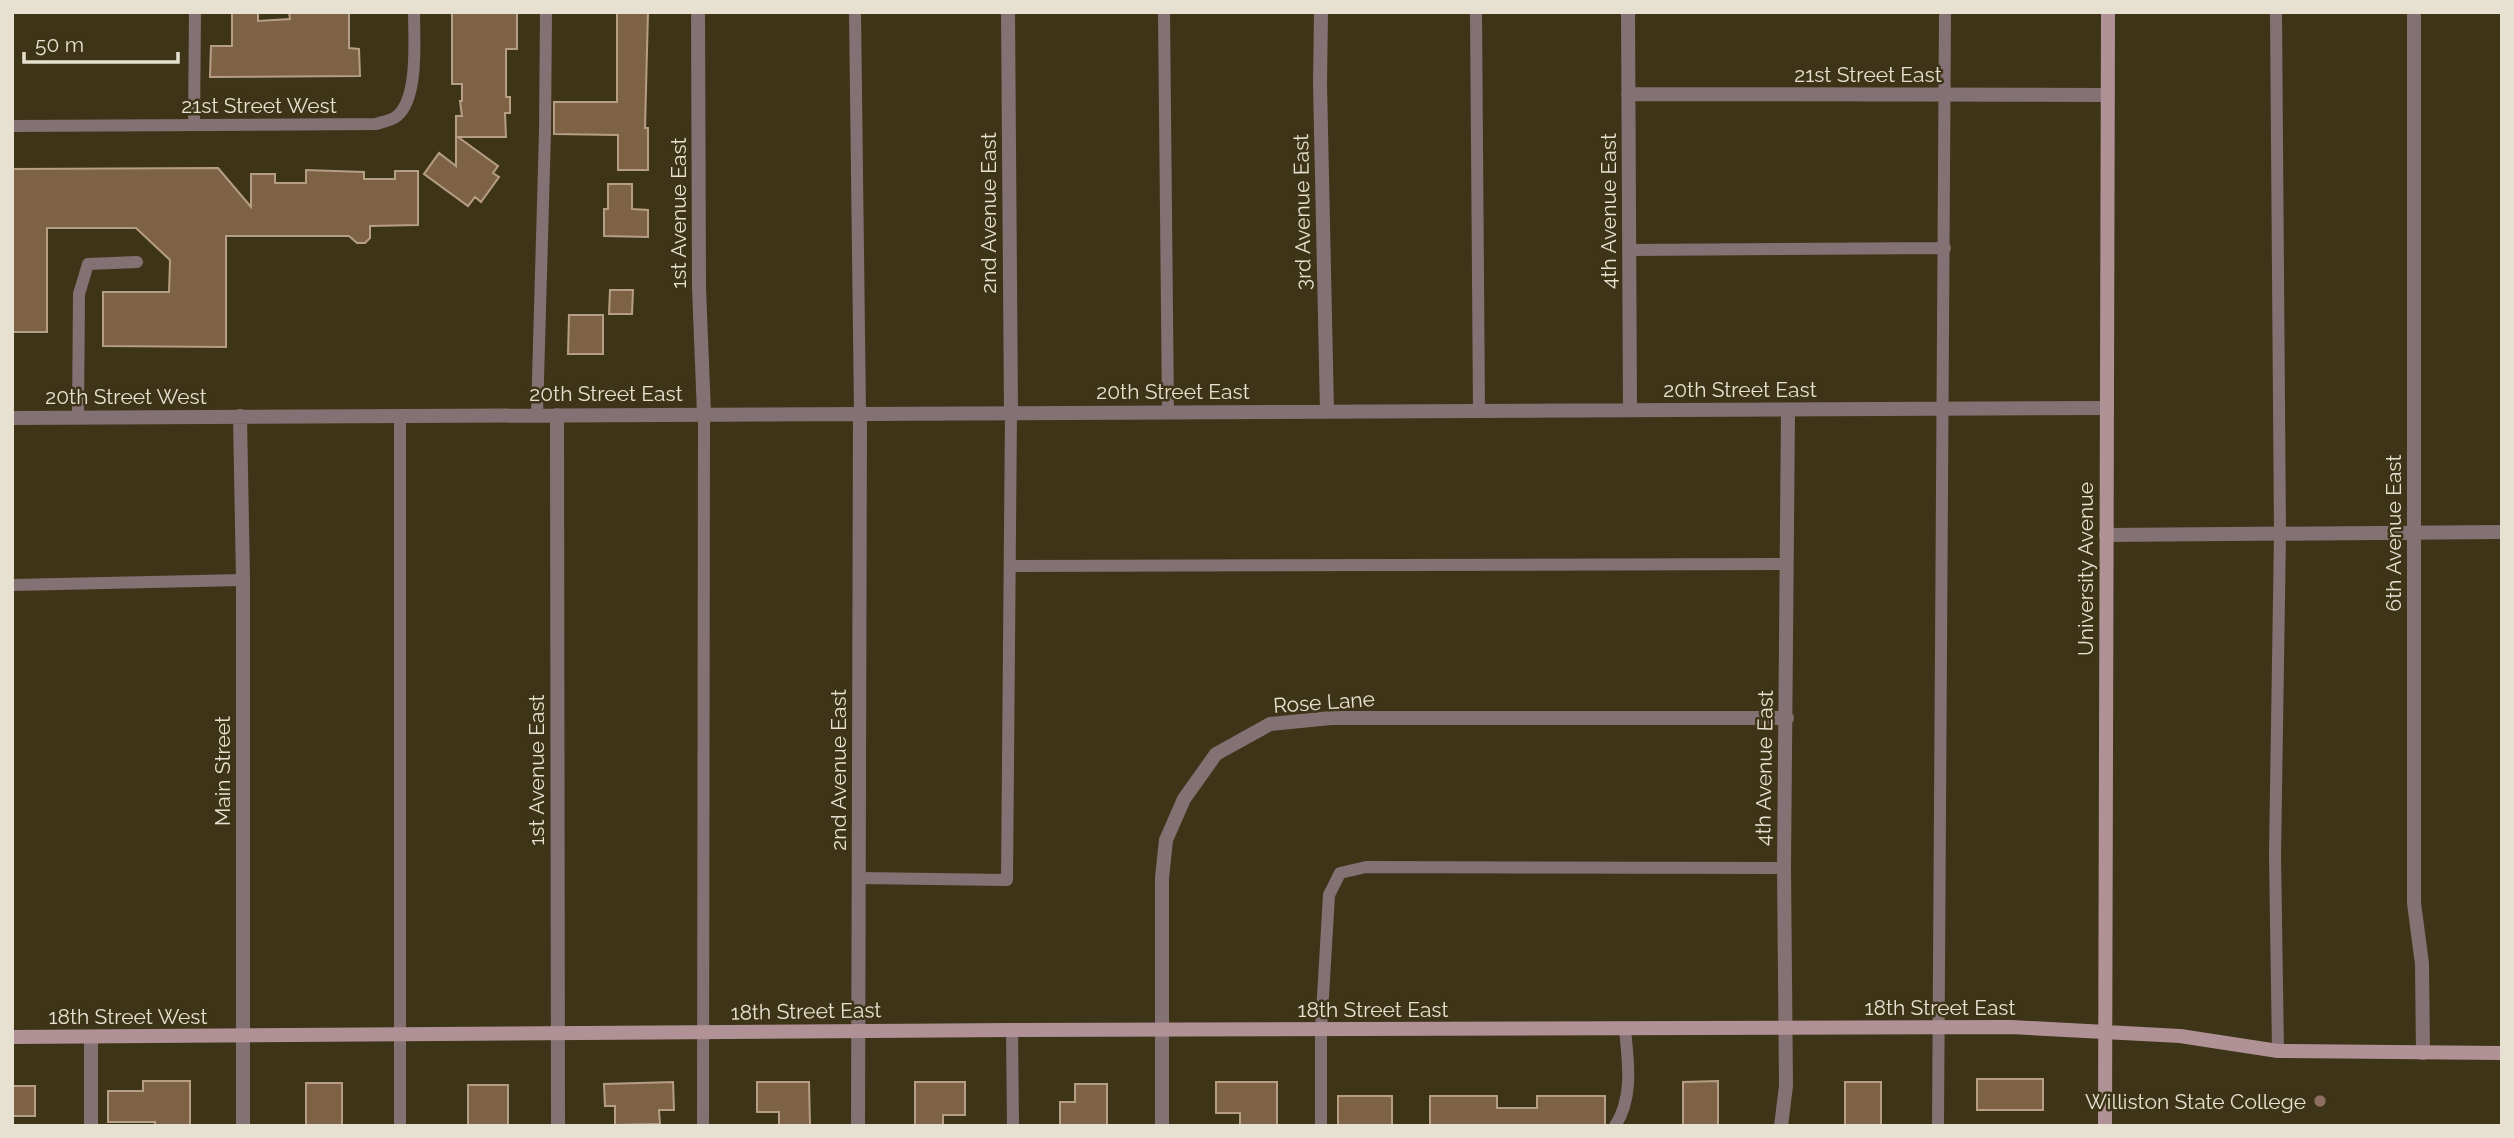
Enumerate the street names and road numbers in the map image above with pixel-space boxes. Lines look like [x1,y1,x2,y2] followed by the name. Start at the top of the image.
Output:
[1794,62,1942,87] street label: 21st Street East
[181,93,337,118] street label: 21st Street West
[976,132,1001,294] street label: 2nd Avenue East
[1596,133,1621,289] street label: 4th Avenue East
[1288,134,1316,290] street label: 3rd Avenue East
[666,137,691,289] street label: 1st Avenue East
[1663,377,1817,402] street label: 20th Street East
[1096,379,1250,404] street label: 20th Street East
[529,381,683,406] street label: 20th Street East
[45,384,207,409] street label: 20th Street West
[2381,454,2406,612] street label: 6th Avenue East
[2073,482,2098,656] street label: University Avenue
[1272,686,1376,718] street label: Rose Lane
[826,689,851,851] street label: 2nd Avenue East
[1750,690,1778,846] street label: 4th Avenue East
[524,694,549,846] street label: 1st Avenue East
[210,716,235,826] street label: Main Street
[1865,995,2016,1020] street label: 18th Street East
[730,997,882,1025] street label: 18th Street East
[1298,997,1449,1022] street label: 18th Street East
[49,1004,208,1029] street label: 18th Street West

